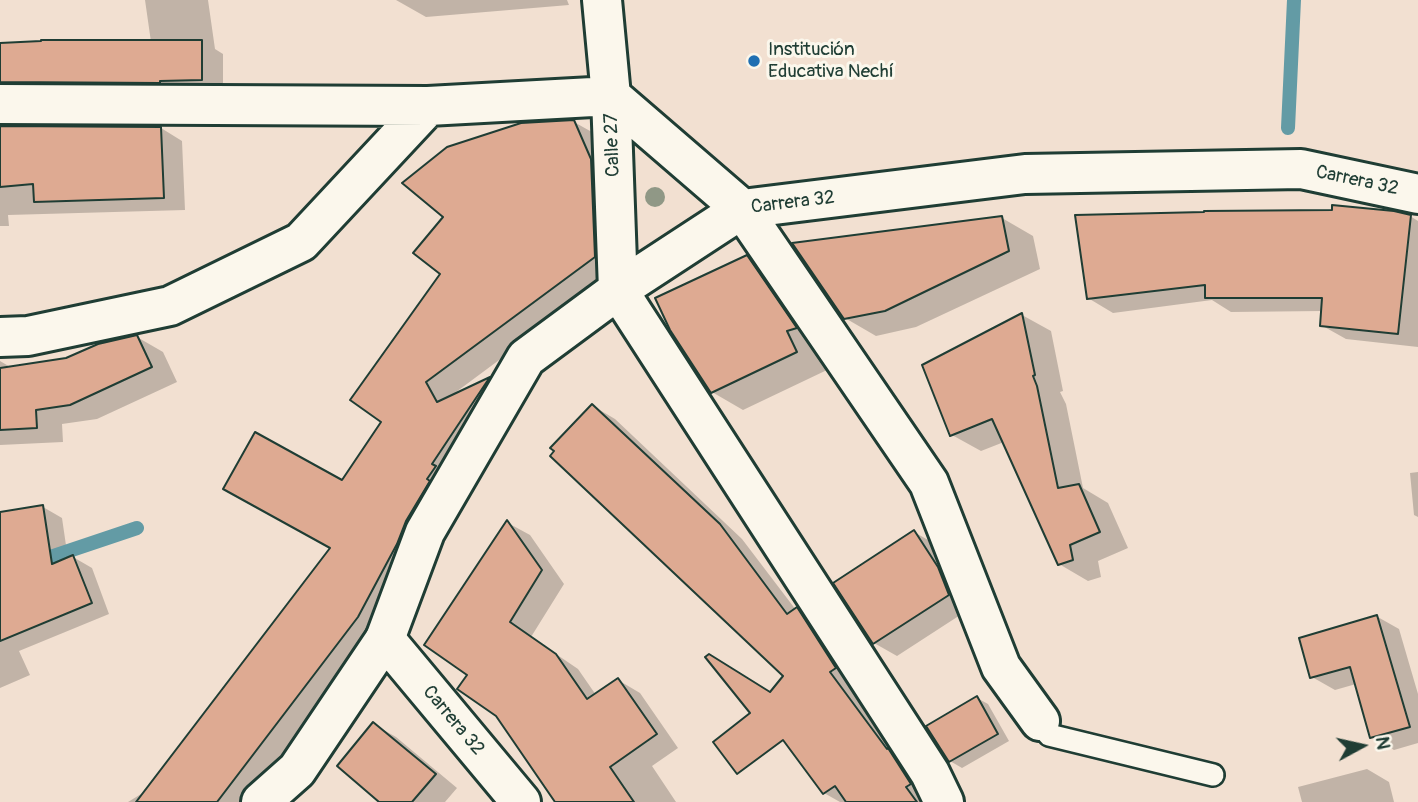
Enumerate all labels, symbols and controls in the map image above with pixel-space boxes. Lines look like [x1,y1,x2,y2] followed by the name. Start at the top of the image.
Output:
[768,39,894,83] place label: Institución Educativa Nechí
[746,53,762,69] marker: Institución Educativa Nechí
[600,113,626,177] street label: Calle 27
[1314,161,1400,201] street label: Carrera 32
[750,187,836,219] street label: Carrera 32
[417,681,489,761] street label: Carrera 32
[1327,711,1397,781] north arrow
[1370,735,1396,751] text: N

